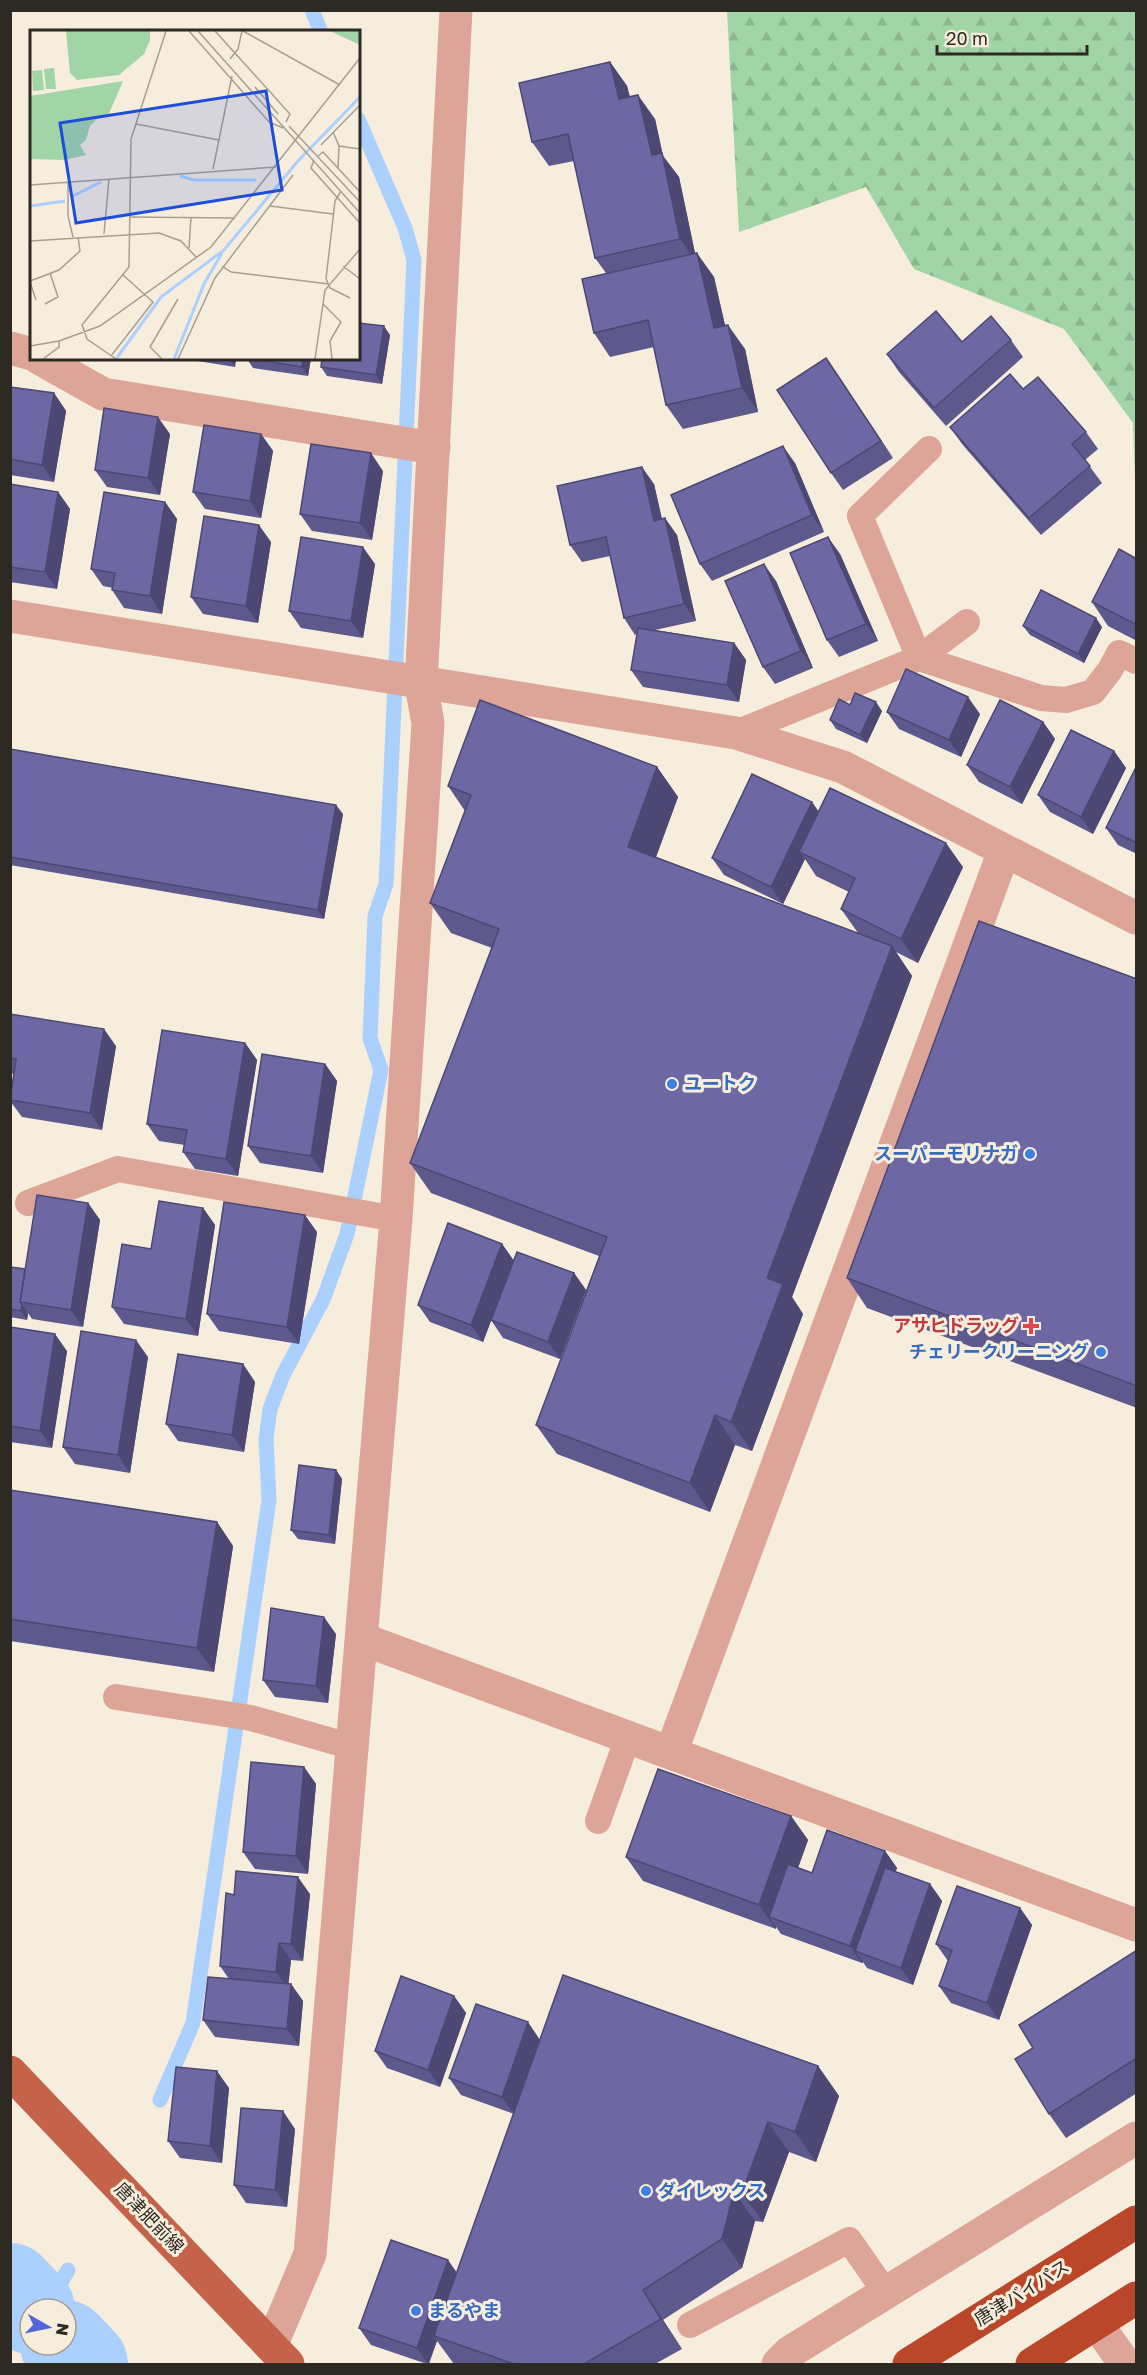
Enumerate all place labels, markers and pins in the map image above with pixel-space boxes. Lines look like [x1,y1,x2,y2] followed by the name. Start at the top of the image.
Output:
[684,1072,756,1094] place label: ユートク
[665,1077,679,1091] marker: ユートク
[874,1142,1018,1164] place label: スーパーモリナガ
[1023,1147,1037,1161] marker: スーパーモリナガ
[893,1314,1019,1336] place label: アサヒドラッグ
[1024,1319,1038,1333] marker: アサヒドラッグ
[909,1340,1089,1362] place label: チェリークリーニング
[1094,1345,1108,1359] marker: チェリークリーニング
[658,2179,765,2201] place label: ダイレックス
[639,2184,653,2198] marker: ダイレックス
[428,2299,500,2321] place label: まるやま
[409,2304,423,2318] marker: まるやま

